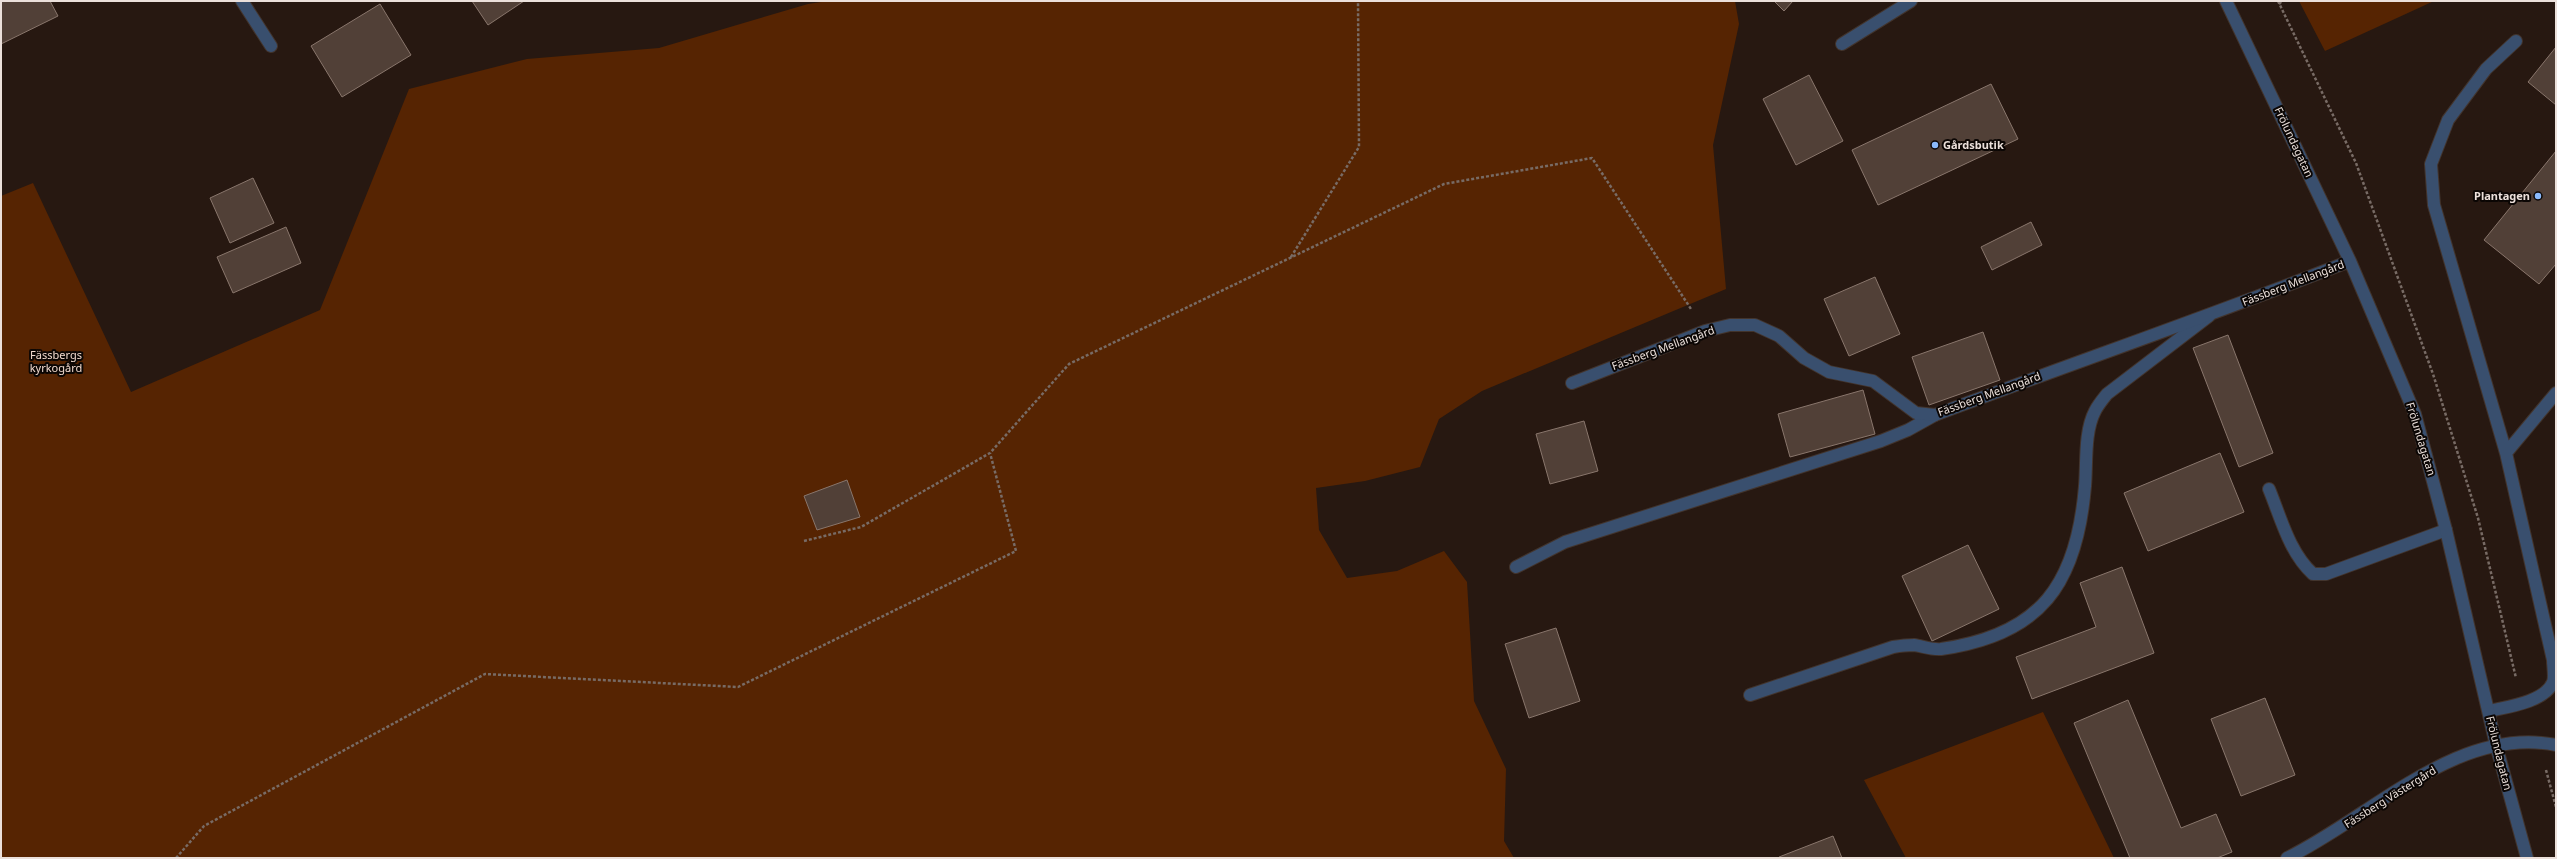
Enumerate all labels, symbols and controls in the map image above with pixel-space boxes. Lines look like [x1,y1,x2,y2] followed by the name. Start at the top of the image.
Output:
[2272,104,2317,179] street label: Frölundagatan
[1943,137,2004,152] place label: Gårdsbutik
[1930,140,1940,150] marker: Gårdsbutik
[2474,188,2530,203] place label: Plantagen
[2533,191,2543,201] marker: Plantagen
[2240,256,2346,309] street label: Fässberg Mellangård
[1609,322,1716,373] street label: Fässberg Mellangård
[30,347,82,375] park label: Fässbergs kyrkogård
[1935,368,2042,419] street label: Fässberg Mellangård
[2403,400,2440,477] street label: Frölundagatan
[2483,714,2516,792] street label: Frölundagatan
[2341,762,2439,831] street label: Fässberg Västergård

